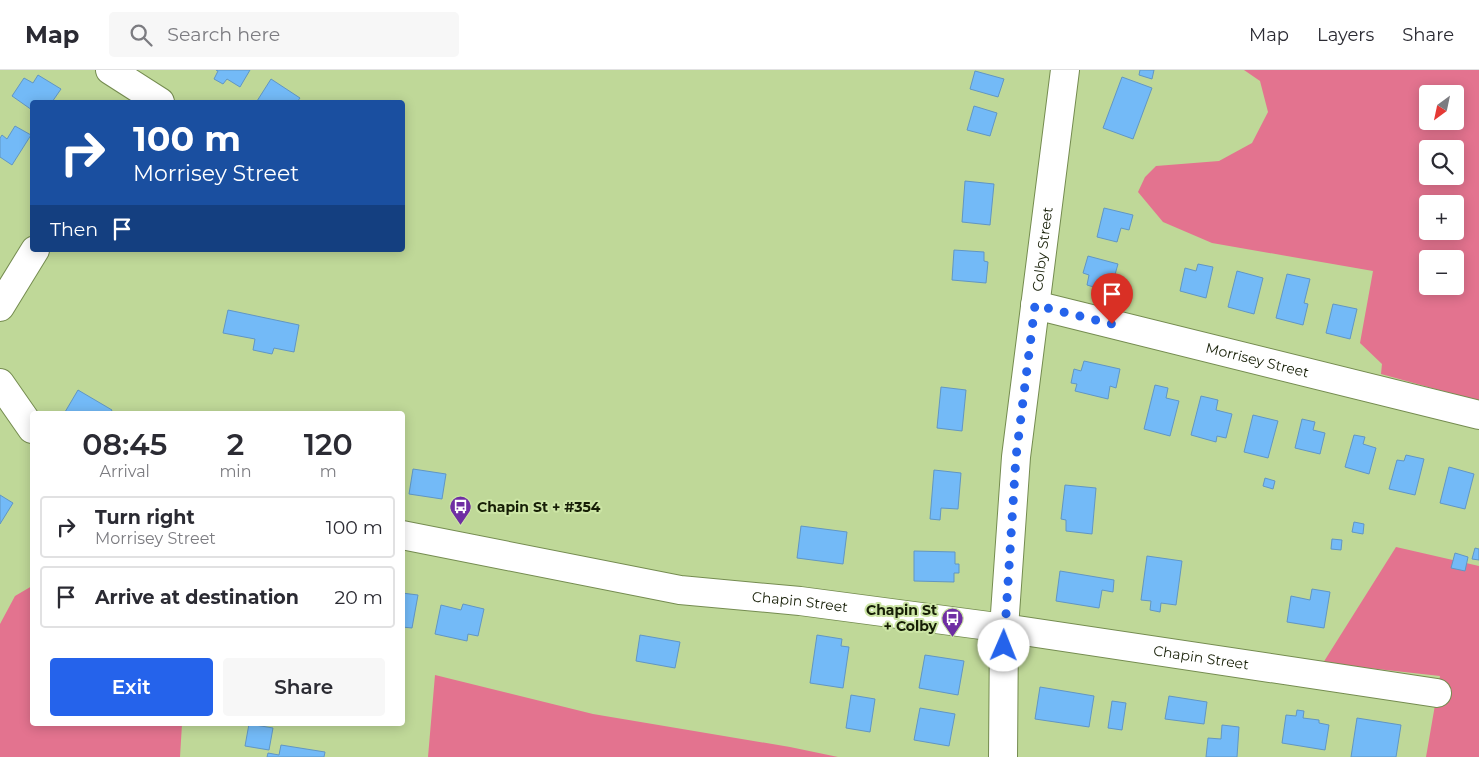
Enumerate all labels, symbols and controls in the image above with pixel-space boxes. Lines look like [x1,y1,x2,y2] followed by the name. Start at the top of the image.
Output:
[109,12,459,57] search box
[25,20,79,49] text: Map
[127,21,155,49] icon: search
[167,23,280,46] text: Search here
[1249,24,1289,46] text: Map
[1317,24,1374,46] text: Layers
[1402,24,1454,46] text: Share
[1419,85,1464,130] north arrow
[1419,85,1464,295] map controls
[133,117,241,160] text: 100 m
[50,120,115,185] icon: right
[1419,140,1464,185] button: search
[133,160,299,187] text: Morrisey Street
[1419,195,1464,240] button: +
[1028,205,1057,292] street label: Colby Street
[108,215,136,243] icon: arrive
[50,218,98,241] text: Then
[1419,250,1464,295] button: −
[1091,273,1133,324] pin
[1098,280,1126,308] icon: arrive
[1204,339,1311,382] street label: Morrisey Street
[82,426,167,463] text: 08:45
[227,426,244,463] text: 2
[304,426,353,463] text: 120
[99,462,150,481] text: Arrival
[219,462,251,481] text: min
[320,462,337,481] text: m
[449,495,473,526] bus stop icon: Chapin St + #354
[477,498,601,516] place label: Chapin St + #354
[95,506,195,529] text: Turn right
[52,513,80,541] icon: right
[326,516,383,539] text: 100 m
[95,529,216,548] text: Morrisey Street
[52,583,80,611] icon: arrive
[95,586,299,609] text: Arrive at destination
[335,586,383,609] text: 20 m
[751,588,849,616] street label: Chapin Street
[866,601,938,635] place label: Chapin St + Colby
[941,606,965,637] bus stop icon: Chapin St + Colby
[977,619,1029,671] position arrow
[1152,642,1250,674] street label: Chapin Street
[50,658,213,716] button: Exit
[223,658,385,716] button: Share

